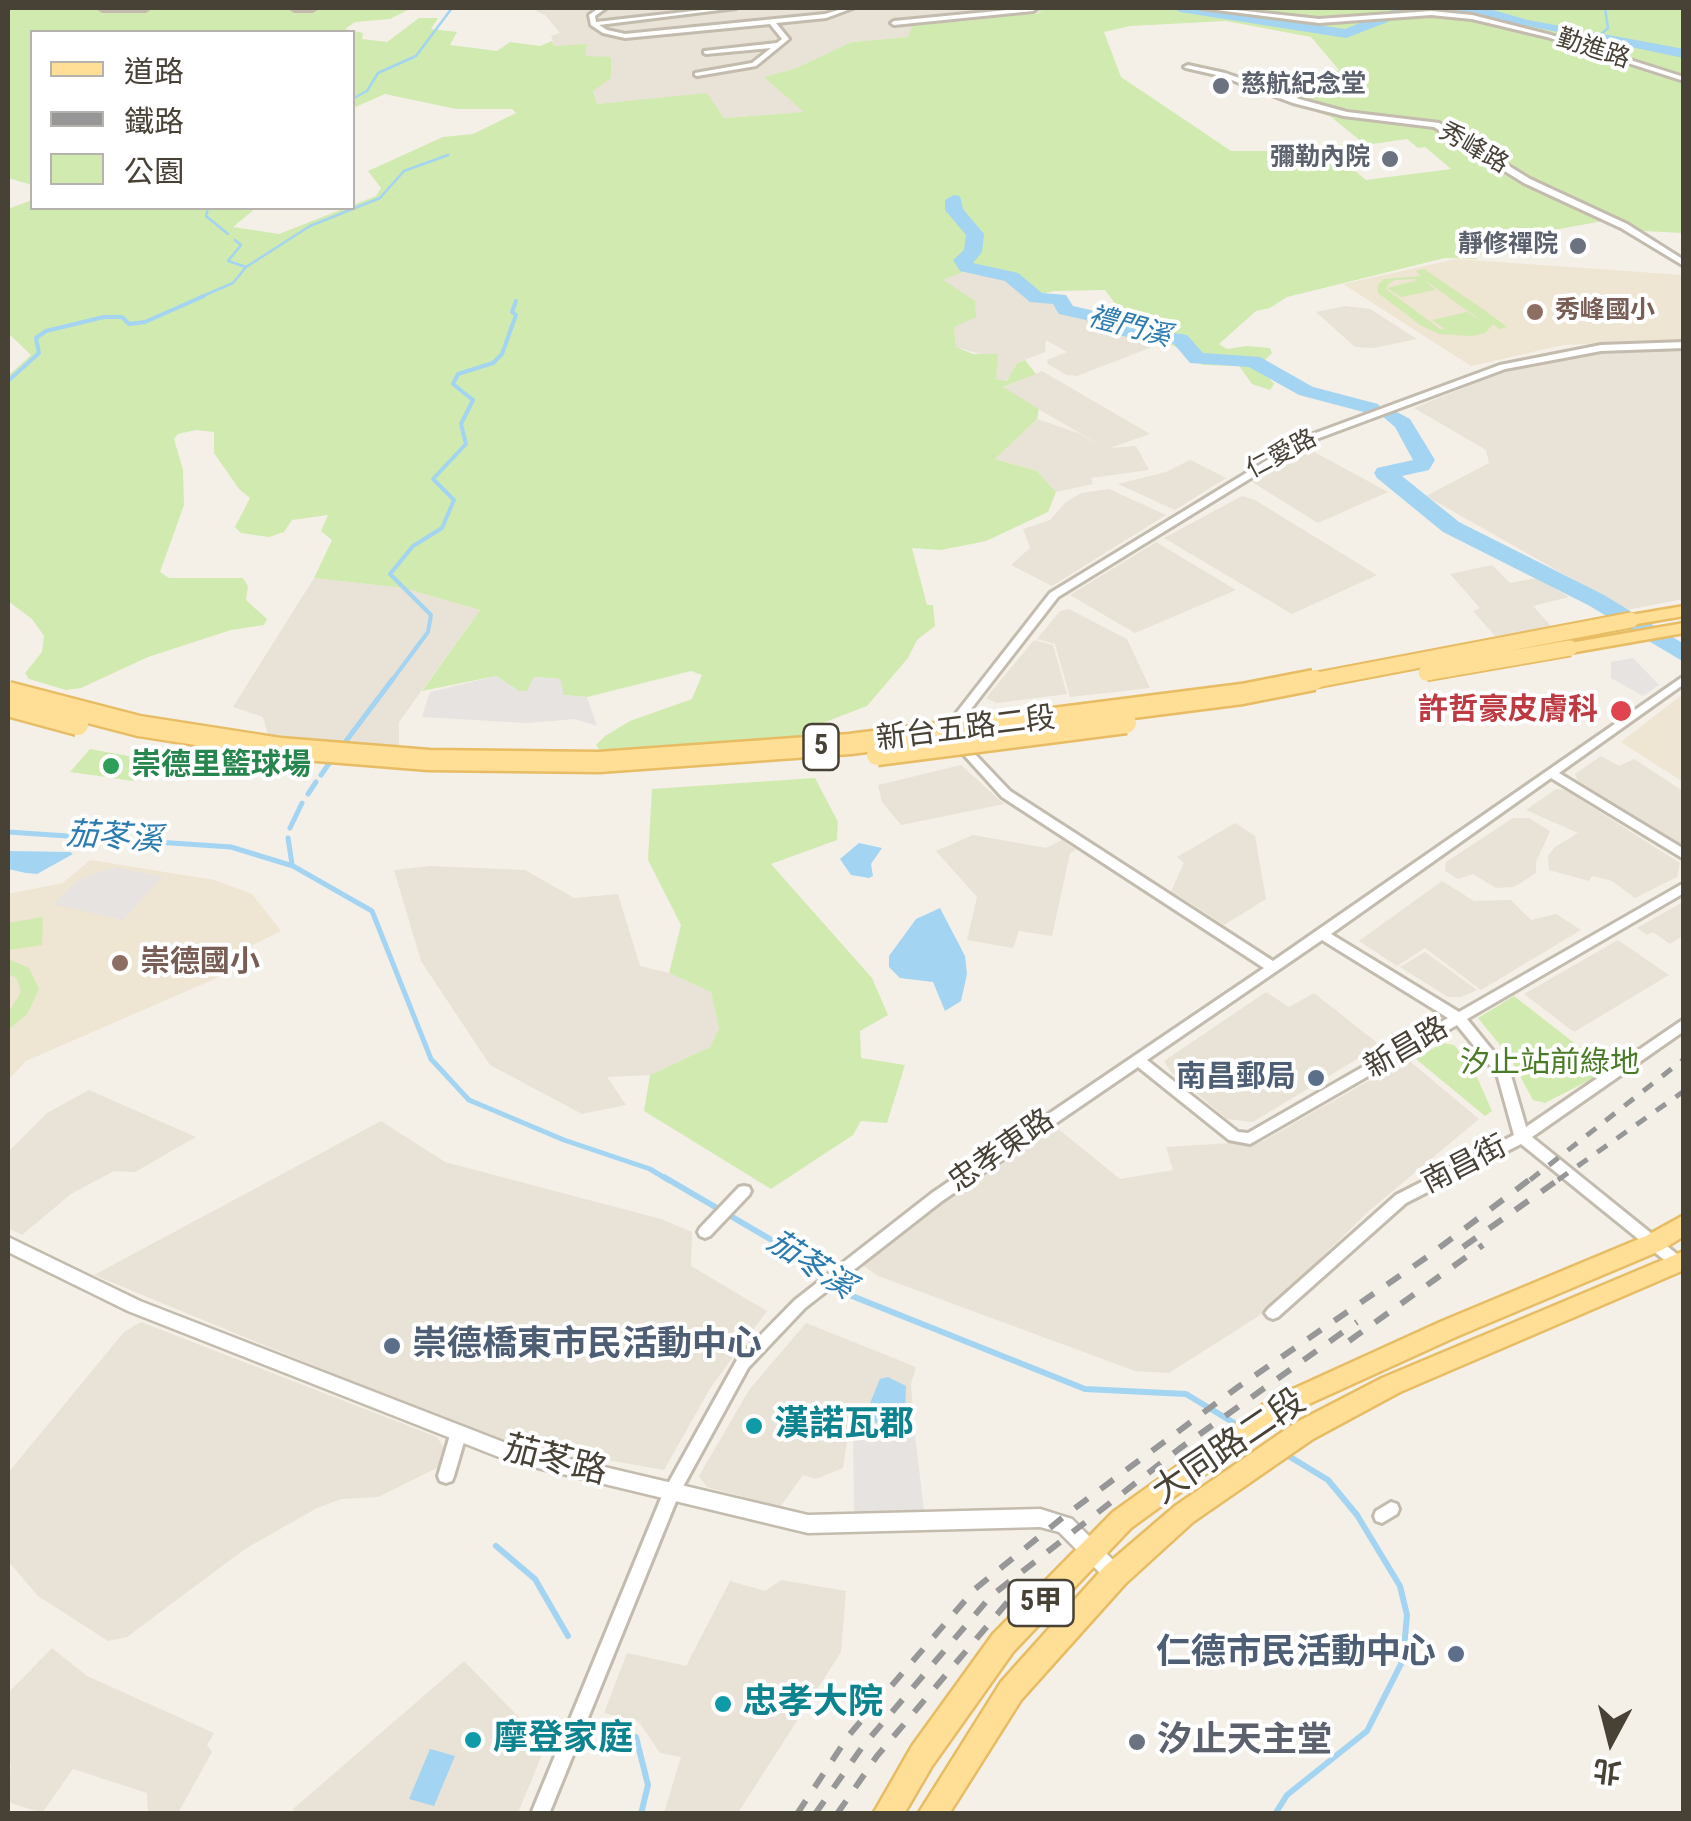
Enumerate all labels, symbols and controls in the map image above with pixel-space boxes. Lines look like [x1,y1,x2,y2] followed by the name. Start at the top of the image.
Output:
[1553,24,1633,76] street label: 勤進路
[30,30,355,210] legend
[124,54,184,89] text: 道路
[1241,71,1366,101] place label: 慈航紀念堂
[1210,75,1232,97] marker: 慈航紀念堂
[124,104,184,139] text: 鐵路
[1433,117,1513,181] street label: 秀峰路
[1270,144,1370,174] place label: 彌勒內院
[1379,148,1401,170] marker: 彌勒內院
[124,154,184,189] text: 公園
[1458,231,1558,261] place label: 靜修禪院
[1567,235,1589,257] marker: 靜修禪院
[1555,297,1655,327] place label: 秀峰國小
[1084,301,1174,355] water label: 禮門溪
[1524,301,1546,323] marker: 秀峰國小
[1242,424,1322,486] street label: 仁愛路
[1418,693,1598,729] place label: 許哲豪皮膚科
[1608,698,1634,724] marker: 許哲豪皮膚科
[874,701,1058,759] street label: 新台五路二段
[804,724,838,770] road number: 5
[131,748,311,784] place label: 崇德里籃球場
[100,755,122,777] marker: 崇德里籃球場
[65,816,163,862] water label: 茄苳溪
[140,945,260,981] place label: 崇德國小
[109,952,131,974] marker: 崇德國小
[1359,1011,1455,1087] street label: 新昌路
[1460,1046,1640,1082] park label: 汐止站前綠地
[1176,1060,1296,1096] place label: 南昌郵局
[1305,1067,1327,1089] marker: 南昌郵局
[943,1103,1061,1201] street label: 忠孝東路
[1417,1130,1513,1202] street label: 南昌街
[759,1224,861,1308] water label: 茄苳溪
[412,1325,762,1367] place label: 崇德橋東市民活動中心
[381,1335,403,1357] marker: 崇德橋東市民活動中心
[1146,1382,1314,1514] street label: 大同路二段
[774,1405,914,1447] place label: 漢諾瓦郡
[743,1415,765,1437] marker: 漢諾瓦郡
[499,1429,611,1495] street label: 茄苳路
[1008,1580,1074,1626] road number: 5甲
[1156,1633,1436,1675] place label: 仁德市民活動中心
[1445,1643,1467,1665] marker: 仁德市民活動中心
[743,1683,883,1725] place label: 忠孝大院
[1561,1691,1661,1791] north arrow
[712,1693,734,1715] marker: 忠孝大院
[493,1719,633,1761] place label: 摩登家庭
[1157,1721,1332,1763] place label: 汐止天主堂
[462,1729,484,1751] marker: 摩登家庭
[1126,1731,1148,1753] marker: 汐止天主堂
[1591,1753,1623,1789] text: 北

